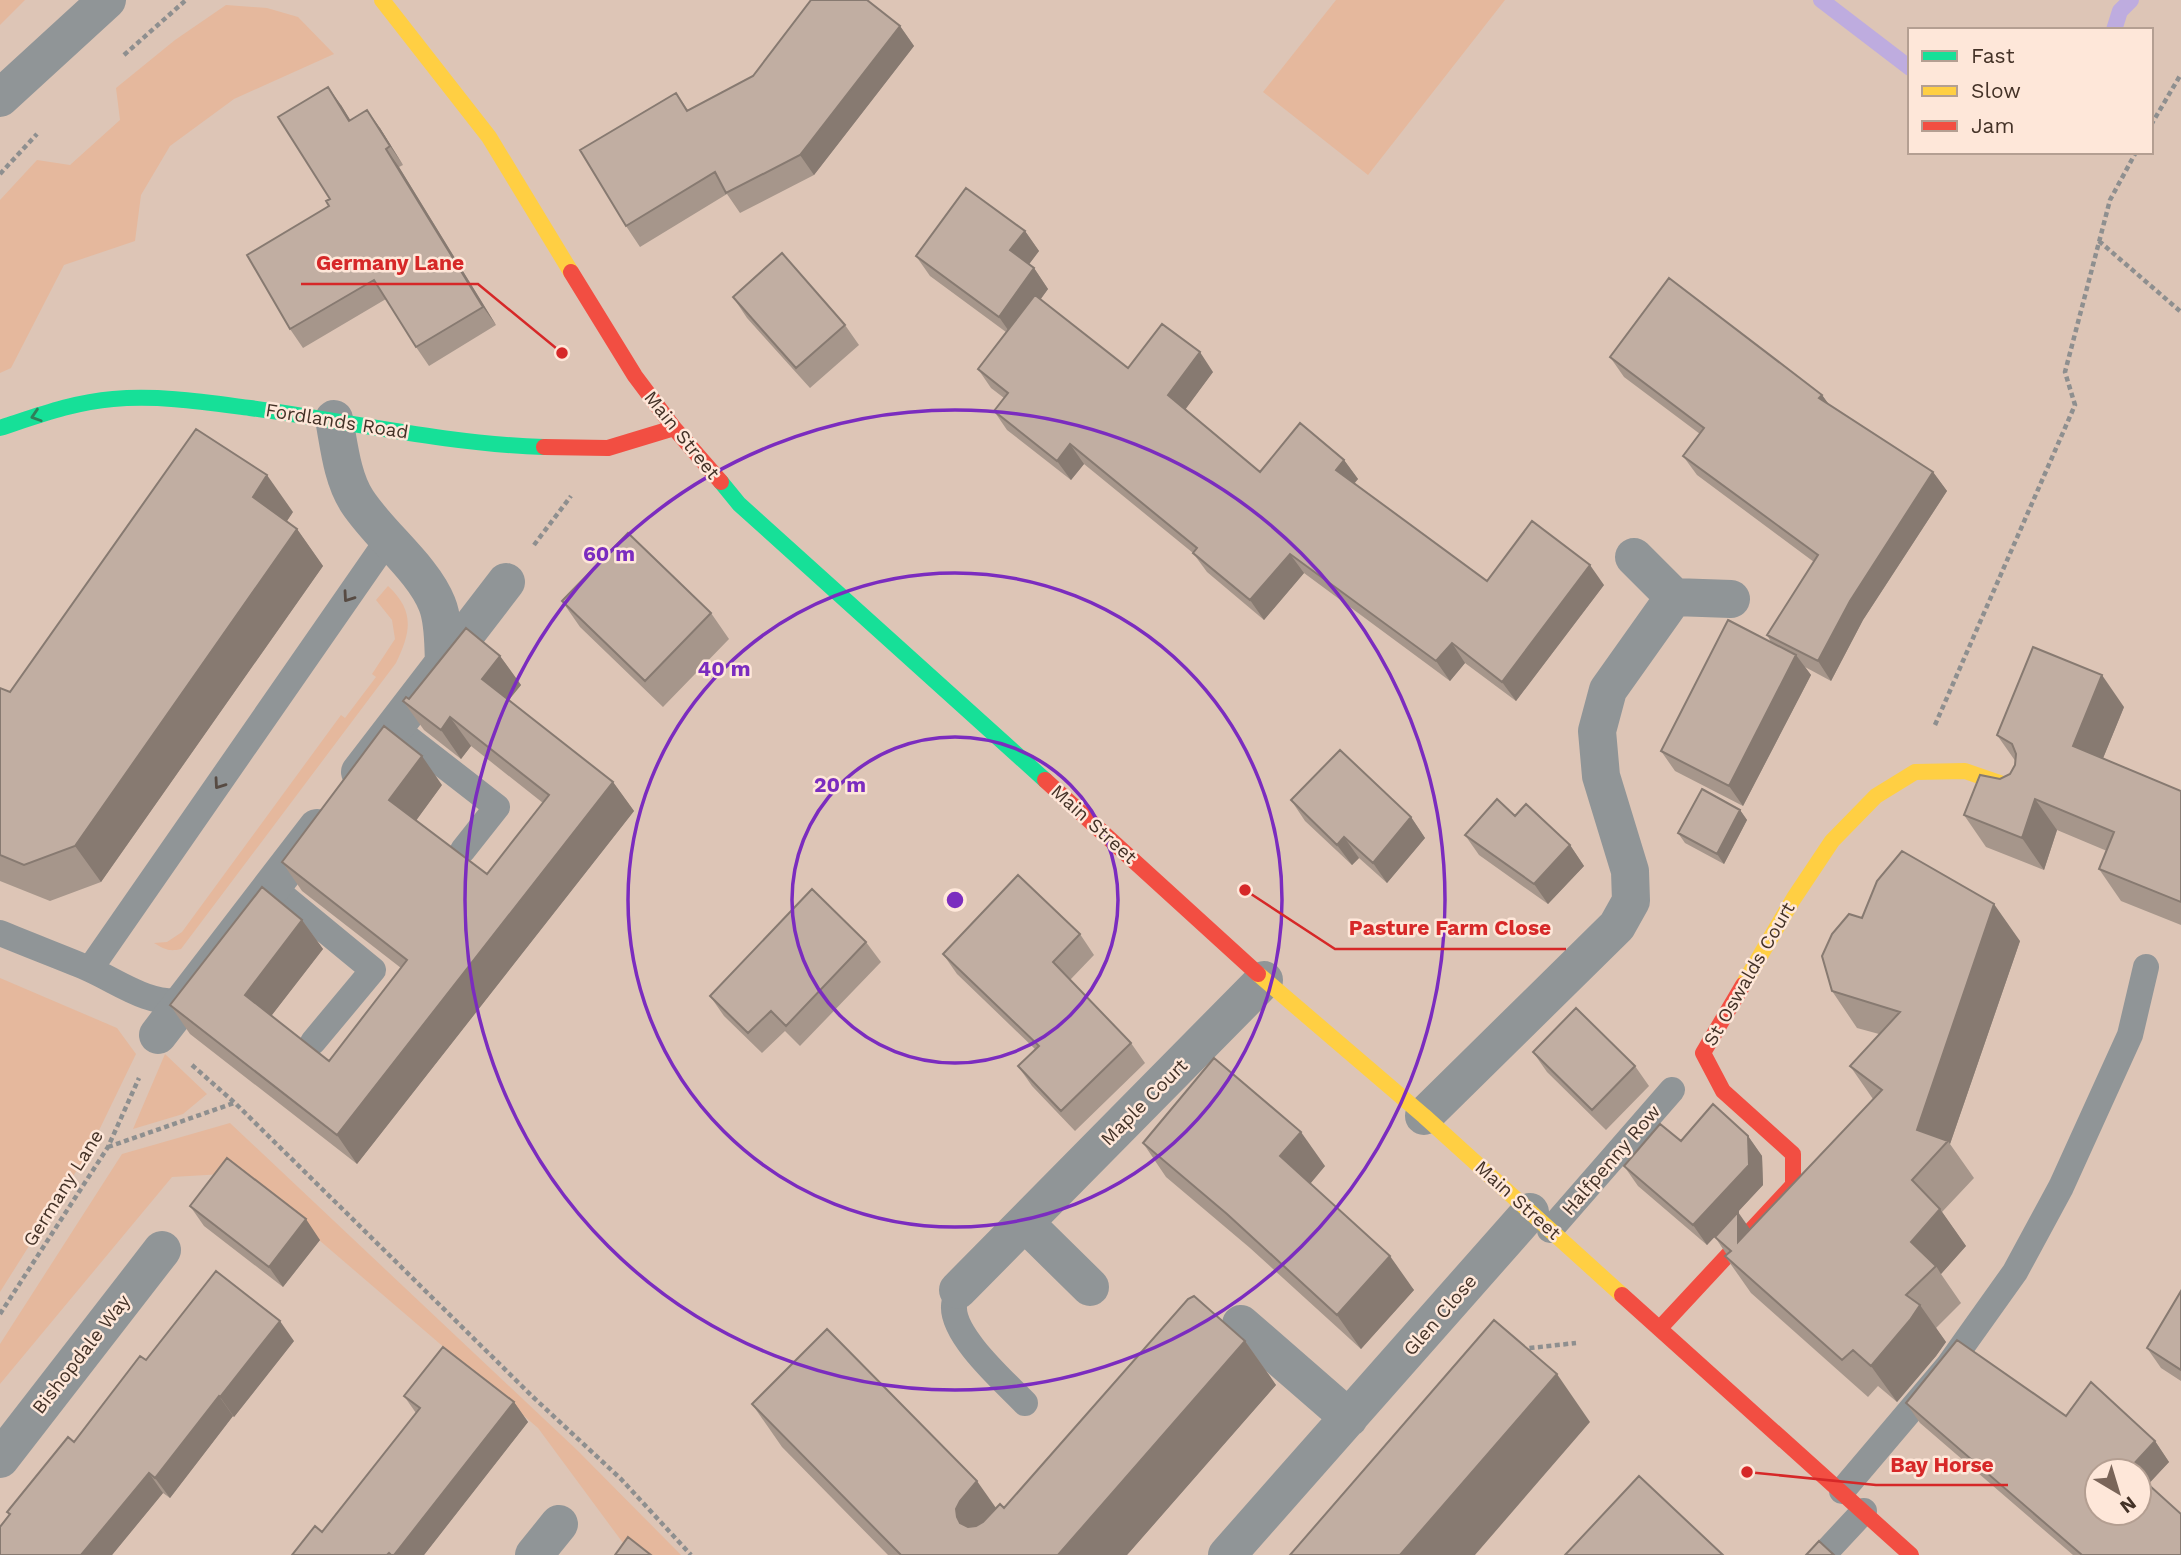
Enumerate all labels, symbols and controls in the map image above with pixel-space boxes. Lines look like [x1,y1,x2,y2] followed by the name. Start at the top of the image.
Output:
[1908,28,2153,154] legend
[1971,43,2015,68] text: Fast
[1971,78,2021,103] text: Slow
[1971,113,2014,138] text: Jam
[301,242,478,284] callout: Germany Lane
[316,250,464,275] text: Germany Lane
[639,386,725,484] street label: Main Street
[264,398,410,444] street label: Fordlands Road
[31,408,43,423] one-way arrow
[583,541,635,566] text: 60 m
[344,589,356,602] one-way arrow
[698,656,750,681] text: 40 m
[814,772,866,797] text: 20 m
[215,776,227,789] one-way arrow
[1046,780,1142,868] street label: Main Street
[943,888,967,912] centre of rings
[1698,898,1800,1050] street label: St Oswalds Court
[1335,907,1566,949] callout: Pasture Farm Close
[1349,915,1551,940] text: Pasture Farm Close
[1096,1054,1192,1150] street label: Maple Court
[1557,1100,1665,1220] street label: Halfpenny Row
[18,1125,108,1251] street label: Germany Lane
[1470,1156,1566,1244] street label: Main Street
[1399,1270,1481,1360] street label: Glen Close
[27,1289,135,1418] street label: Bishopdale Way
[1876,1443,2008,1485] callout: Bay Horse
[1890,1452,1994,1477] text: Bay Horse
[2083,1457,2153,1527] north arrow
[2116,1492,2141,1518] text: N

